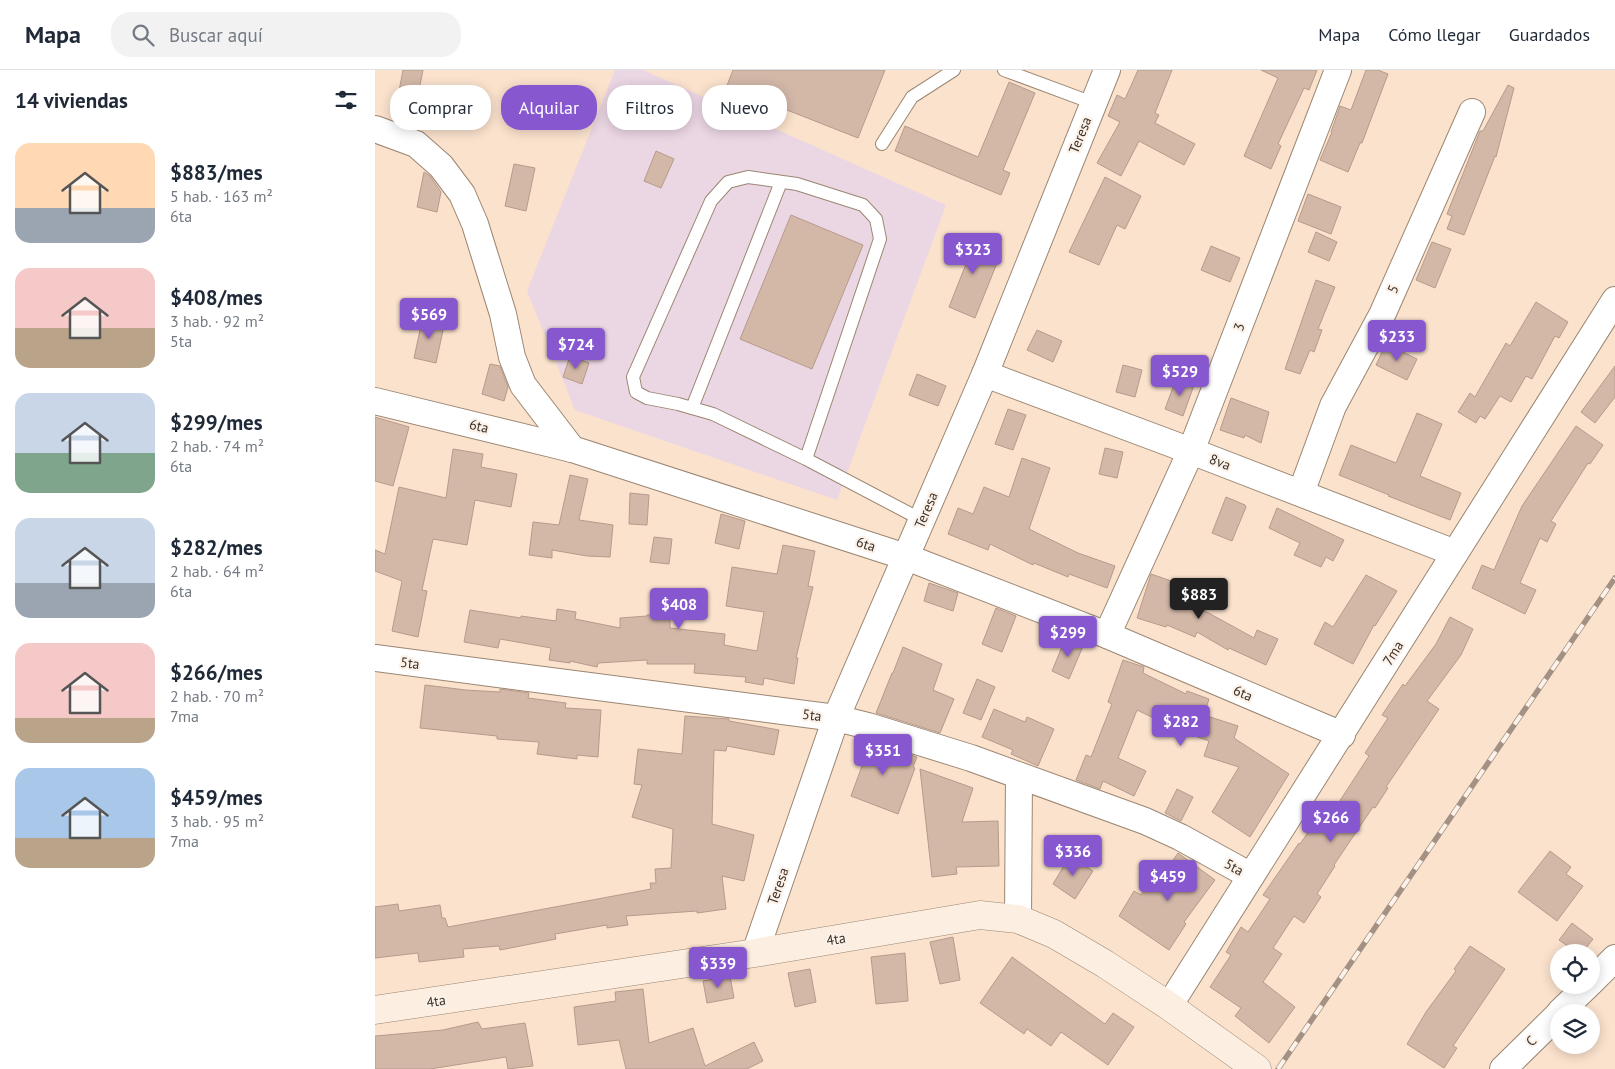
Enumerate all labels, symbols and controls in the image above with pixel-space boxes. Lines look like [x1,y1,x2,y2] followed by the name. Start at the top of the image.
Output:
[111,12,461,57] search box
[25,19,81,50] text: Mapa
[129,21,157,49] icon: search
[169,23,263,47] text: Buscar aquí
[1318,23,1360,46] text: Mapa
[1388,23,1481,46] text: Cómo llegar
[1509,23,1590,46] text: Guardados
[390,85,491,130] chip: Comprar
[501,85,597,130] chip: Alquilar
[607,85,692,130] chip: Filtros
[702,85,787,130] chip: Nuevo
[332,86,360,114] icon: filters
[15,87,128,114] text: 14 viviendas
[1065,114,1095,156] street label: Teresa
[170,159,263,186] text: $883/mes
[55,163,115,223] icon: home
[170,186,273,206] text: 5 hab. · 163 m²
[170,206,192,226] text: 6ta
[943,232,1003,275] pin: $323
[955,239,991,259] text: $323
[1383,282,1403,296] street label: 5
[170,284,263,311] text: $408/mes
[55,288,115,348] icon: home
[399,298,459,340] pin: $569
[411,304,447,324] text: $569
[170,311,264,331] text: 3 hab. · 92 m²
[1229,320,1249,334] street label: 3
[1367,320,1427,362] pin: $233
[1379,326,1415,346] text: $233
[546,328,606,370] pin: $724
[170,331,192,351] text: 5ta
[558,334,594,354] text: $724
[1150,354,1210,397] pin: $529
[1162,361,1198,381] text: $529
[170,409,263,436] text: $299/mes
[55,413,115,473] icon: home
[467,415,491,437] street label: 6ta
[170,436,264,456] text: 2 hab. · 74 m²
[1207,450,1233,474] street label: 8va
[170,456,192,476] text: 6ta
[910,489,942,531] street label: Teresa
[854,532,878,556] street label: 6ta
[170,534,263,561] text: $282/mes
[55,538,115,598] icon: home
[170,561,264,581] text: 2 hab. · 64 m²
[1169,578,1229,620] pin: $883
[170,581,192,601] text: 6ta
[1181,584,1217,604] text: $883
[649,588,709,630] pin: $408
[661,594,697,614] text: $408
[1038,616,1098,658] pin: $299
[1050,622,1086,642] text: $299
[1379,637,1407,669] street label: 7ma
[399,653,421,673] street label: 5ta
[170,659,263,686] text: $266/mes
[55,663,115,723] icon: home
[1231,681,1255,705] street label: 6ta
[170,686,264,706] text: 2 hab. · 70 m²
[1151,704,1211,747] pin: $282
[801,705,823,725] street label: 5ta
[170,706,199,726] text: 7ma
[1163,711,1199,731] text: $282
[853,734,913,776] pin: $351
[865,740,901,760] text: $351
[170,784,263,811] text: $459/mes
[55,788,115,848] icon: home
[1301,800,1361,843] pin: $266
[1313,807,1349,827] text: $266
[170,811,264,831] text: 3 hab. · 95 m²
[170,831,199,851] text: 7ma
[1043,834,1103,877] pin: $336
[1055,841,1091,861] text: $336
[1221,854,1247,880] street label: 5ta
[1138,860,1198,902] pin: $459
[763,865,793,907] street label: Teresa
[1150,866,1186,886] text: $459
[825,928,847,950] street label: 4ta
[1550,944,1600,1054] map controls
[1550,944,1600,994] button: locate
[688,946,748,989] pin: $339
[700,953,736,973] text: $339
[425,991,447,1011] street label: 4ta
[1550,1004,1600,1054] button: layers
[1522,1032,1540,1050] street label: C

